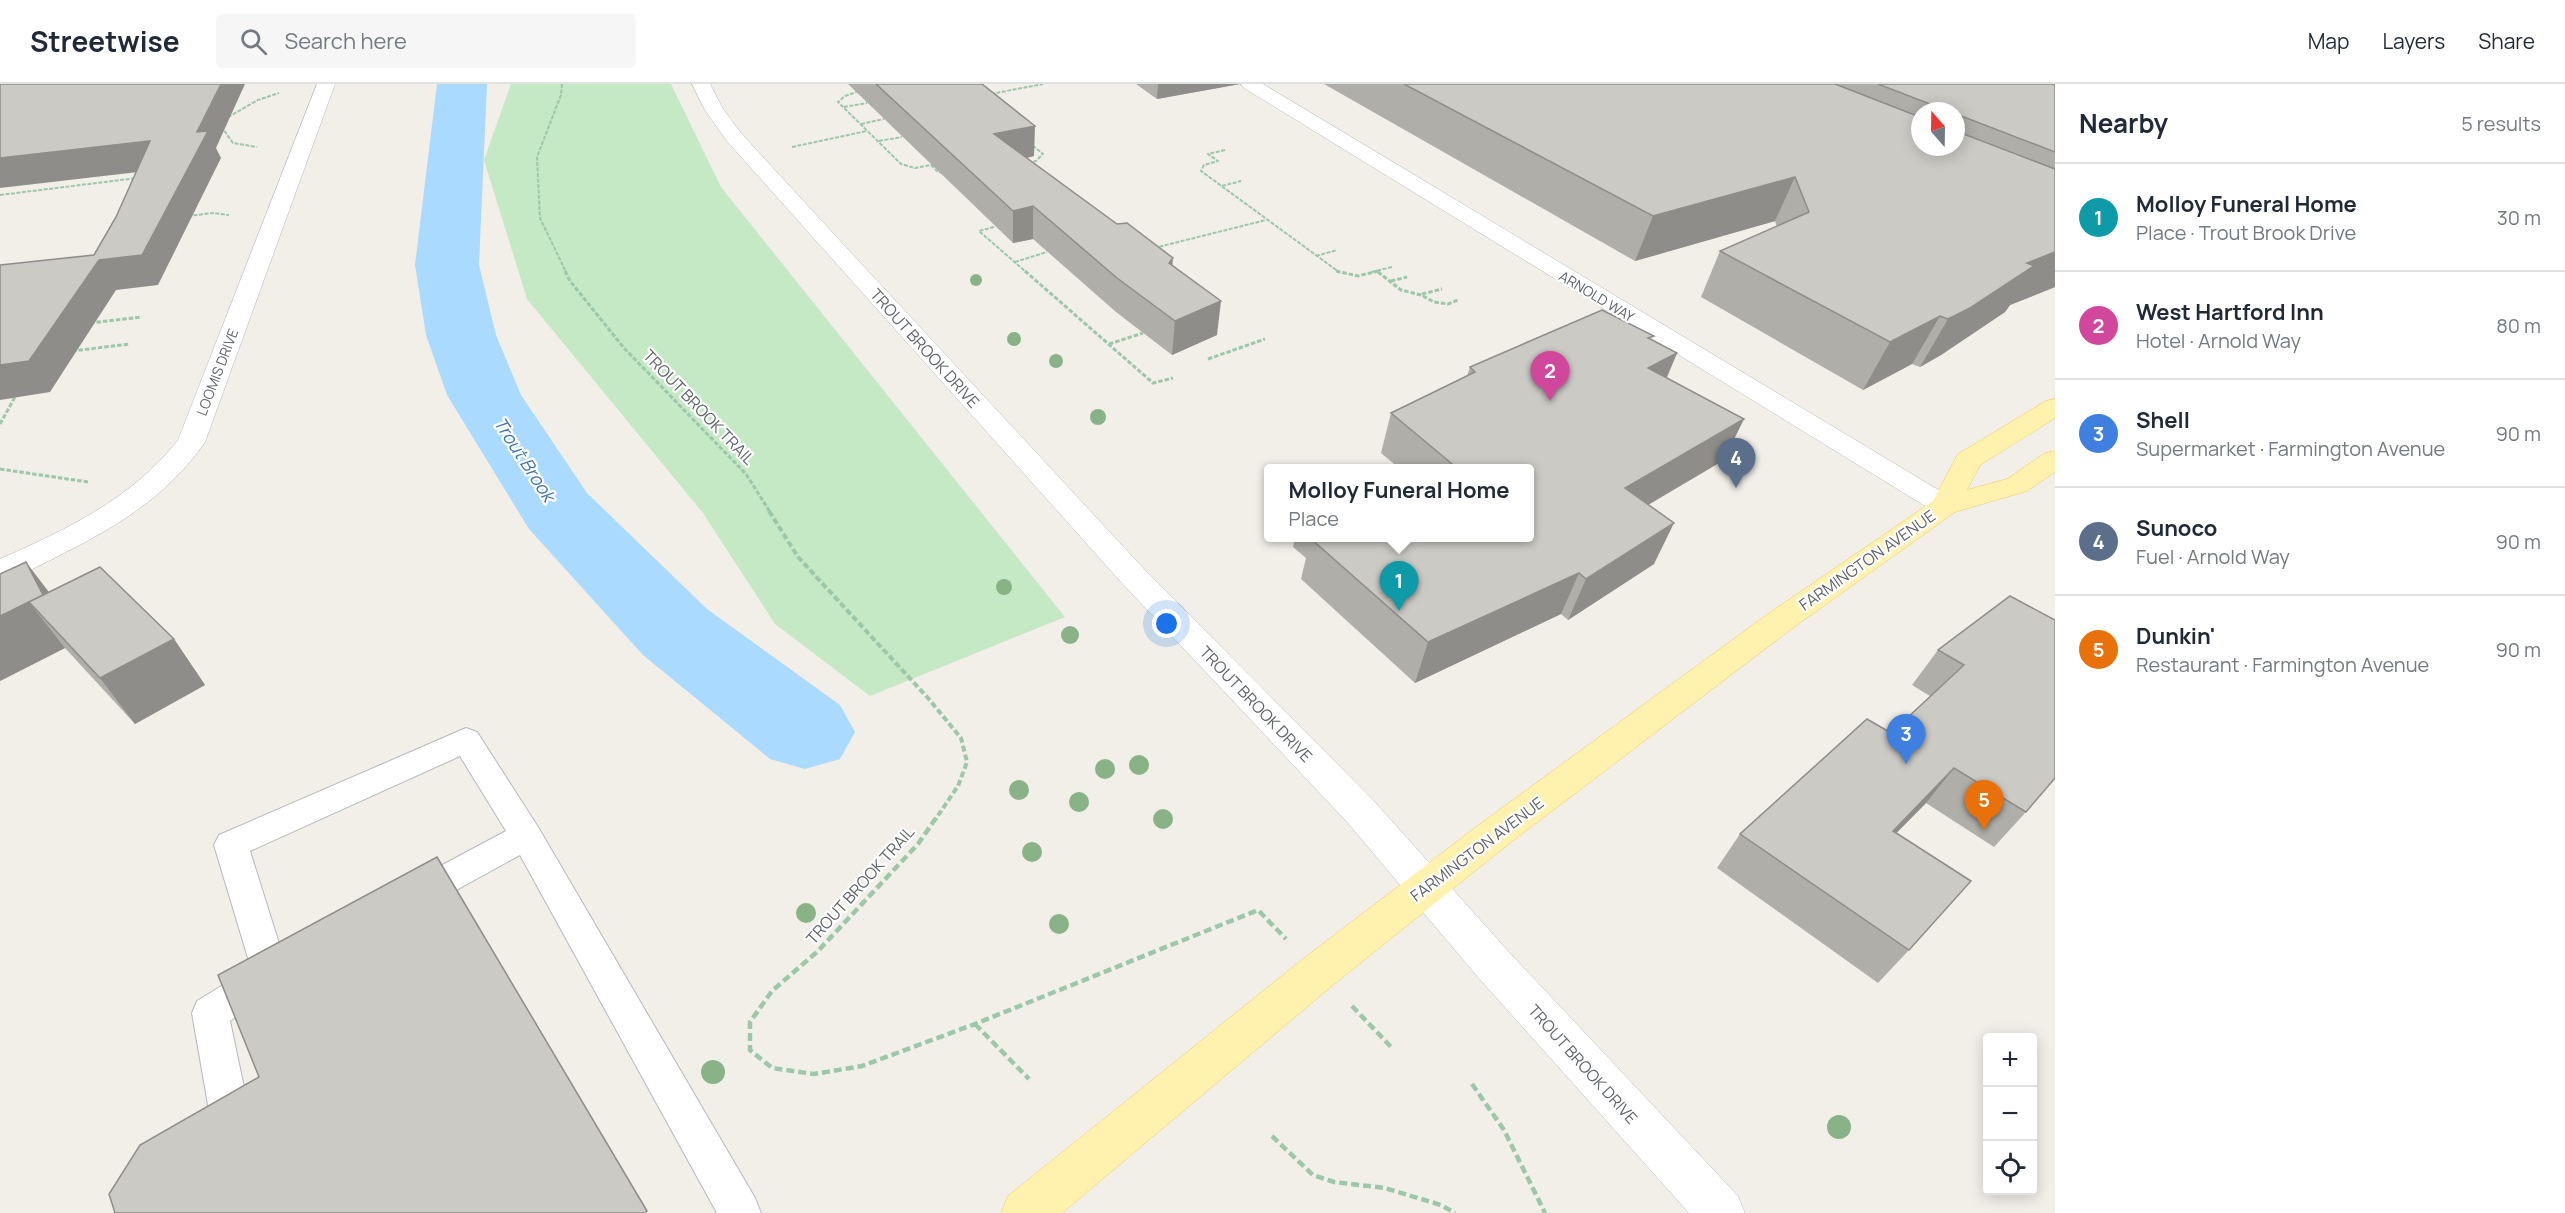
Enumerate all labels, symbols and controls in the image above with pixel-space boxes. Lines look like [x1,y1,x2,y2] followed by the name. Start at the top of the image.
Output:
[216,14,636,68] search box
[30,22,180,60] text: Streetwise
[237,25,270,58] icon: search
[285,26,407,56] text: Search here
[2308,27,2349,55] text: Map
[2382,27,2445,55] text: Layers
[2478,27,2535,55] text: Share
[1911,102,1965,156] north arrow
[2079,105,2168,141] text: Nearby
[2461,110,2541,137] text: 5 results
[2136,189,2357,219] text: Molloy Funeral Home
[2094,204,2103,231] text: 1
[2497,204,2541,231] text: 30 m
[2136,219,2356,246] text: Place · Trout Brook Drive
[1556,266,1638,326] street label: ARNOLD WAY
[865,284,985,412] street label: TROUT BROOK DRIVE
[2136,297,2324,327] text: West Hartford Inn
[2093,312,2104,339] text: 2
[2496,312,2541,339] text: 80 m
[192,326,242,418] street label: LOOMIS DRIVE
[2136,327,2301,354] text: Hotel · Arnold Way
[638,345,760,469] street label: TROUT BROOK TRAIL
[1530,352,1570,401] pin: 2
[2136,405,2190,435] text: Shell
[489,412,563,508] water label: Trout Brook
[2093,420,2104,447] text: 3
[2495,420,2541,447] text: 90 m
[2136,435,2445,462] text: Supermarket · Farmington Avenue
[1716,438,1756,488] pin: 4
[1264,464,1534,542] popup
[1289,475,1509,505] text: Molloy Funeral Home
[1289,505,1339,532] text: Place
[1795,505,1939,615] street label: FARMINGTON AVENUE
[2136,513,2217,543] text: Sunoco
[2092,528,2105,555] text: 4
[2495,528,2541,555] text: 90 m
[2136,543,2290,570] text: Fuel · Arnold Way
[1380,562,1418,611] pin: 1
[1152,609,1181,638] your location
[2136,621,2216,651] text: Dunkin'
[2093,636,2104,663] text: 5
[2495,636,2541,663] text: 90 m
[1195,641,1317,767] street label: TROUT BROOK DRIVE
[2136,651,2429,678] text: Restaurant · Farmington Avenue
[1886,714,1926,764] pin: 3
[1964,780,2004,830] pin: 5
[1406,792,1548,906] street label: FARMINGTON AVENUE
[801,821,919,949] street label: TROUT BROOK TRAIL
[1523,1000,1643,1128] street label: TROUT BROOK DRIVE
[1983,1033,2037,1195] map controls
[1983,1033,2037,1087] button: +
[1983,1087,2037,1141] button: −
[1983,1141,2037,1195] button: locate

